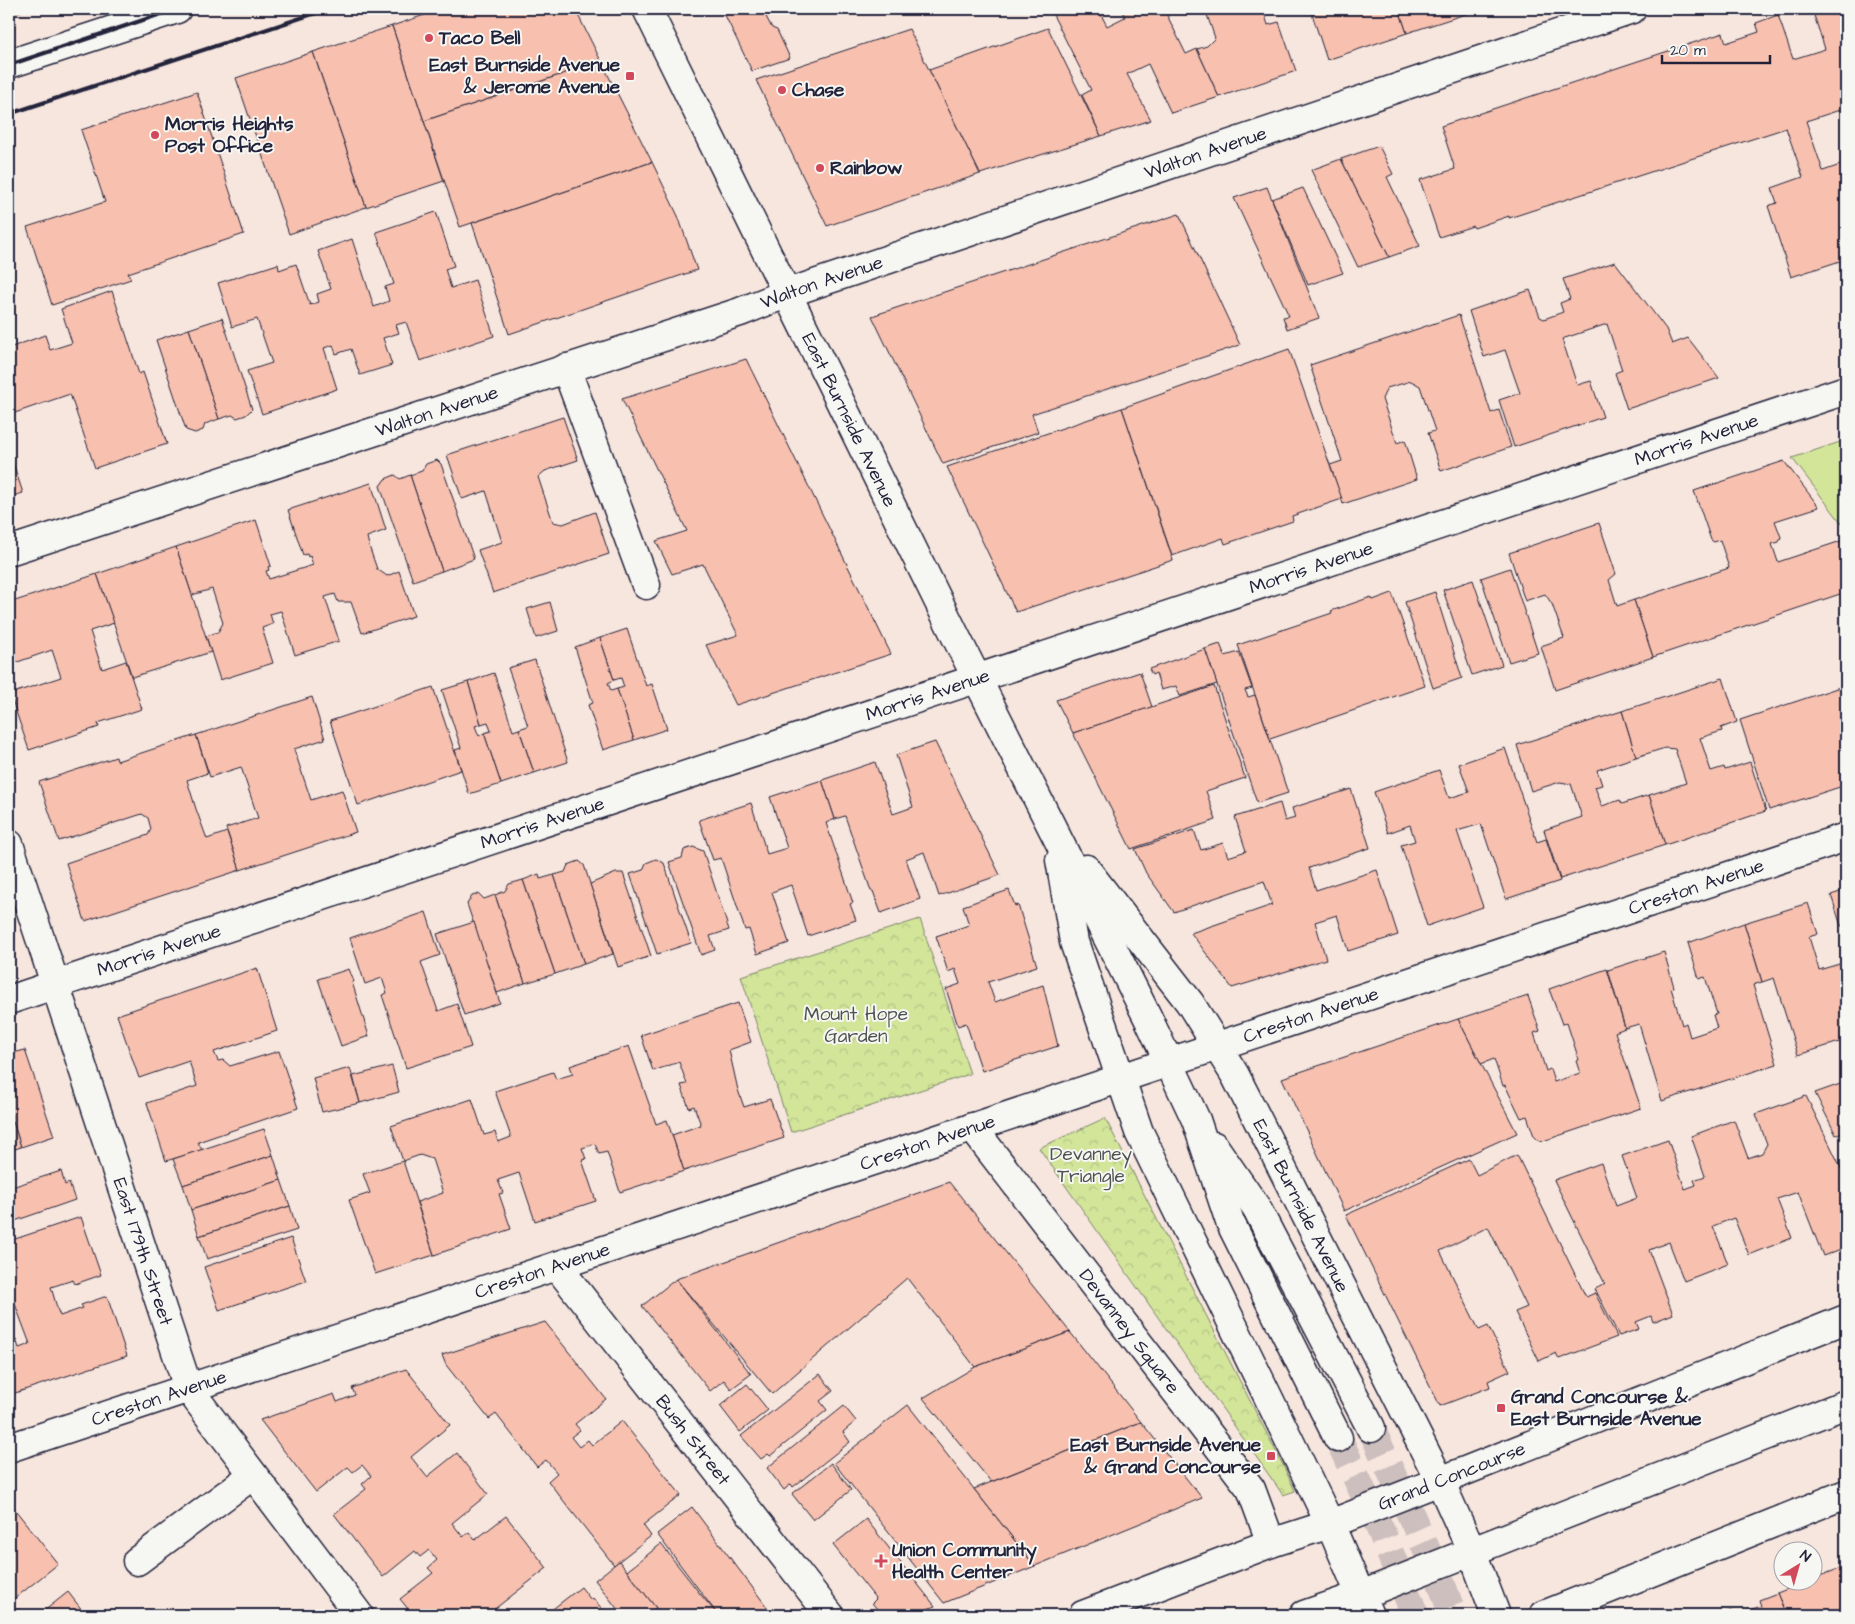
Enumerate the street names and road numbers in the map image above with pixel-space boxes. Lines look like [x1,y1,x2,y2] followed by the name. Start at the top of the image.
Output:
[1140,119,1270,186] street label: Walton Avenue
[756,249,886,316] street label: Walton Avenue
[795,328,903,511] street label: East Burnside Avenue
[372,378,502,444] street label: Walton Avenue
[1631,407,1762,473] street label: Morris Avenue
[1246,534,1377,601] street label: Morris Avenue
[862,662,993,728] street label: Morris Avenue
[477,790,608,856] street label: Morris Avenue
[1625,852,1767,922] street label: Creston Avenue
[93,917,224,983] street label: Morris Avenue
[1240,980,1382,1050] street label: Creston Avenue
[856,1107,999,1178] street label: Creston Avenue
[1246,1115,1356,1297] street label: East Burnside Avenue
[106,1174,180,1329] street label: East 179th Street
[471,1236,613,1306] street label: Creston Avenue
[1073,1263,1186,1400] street label: Devanney Square
[88,1363,230,1433] street label: Creston Avenue
[649,1389,737,1491] street label: Bush Street
[1374,1435,1529,1517] street label: Grand Concourse

